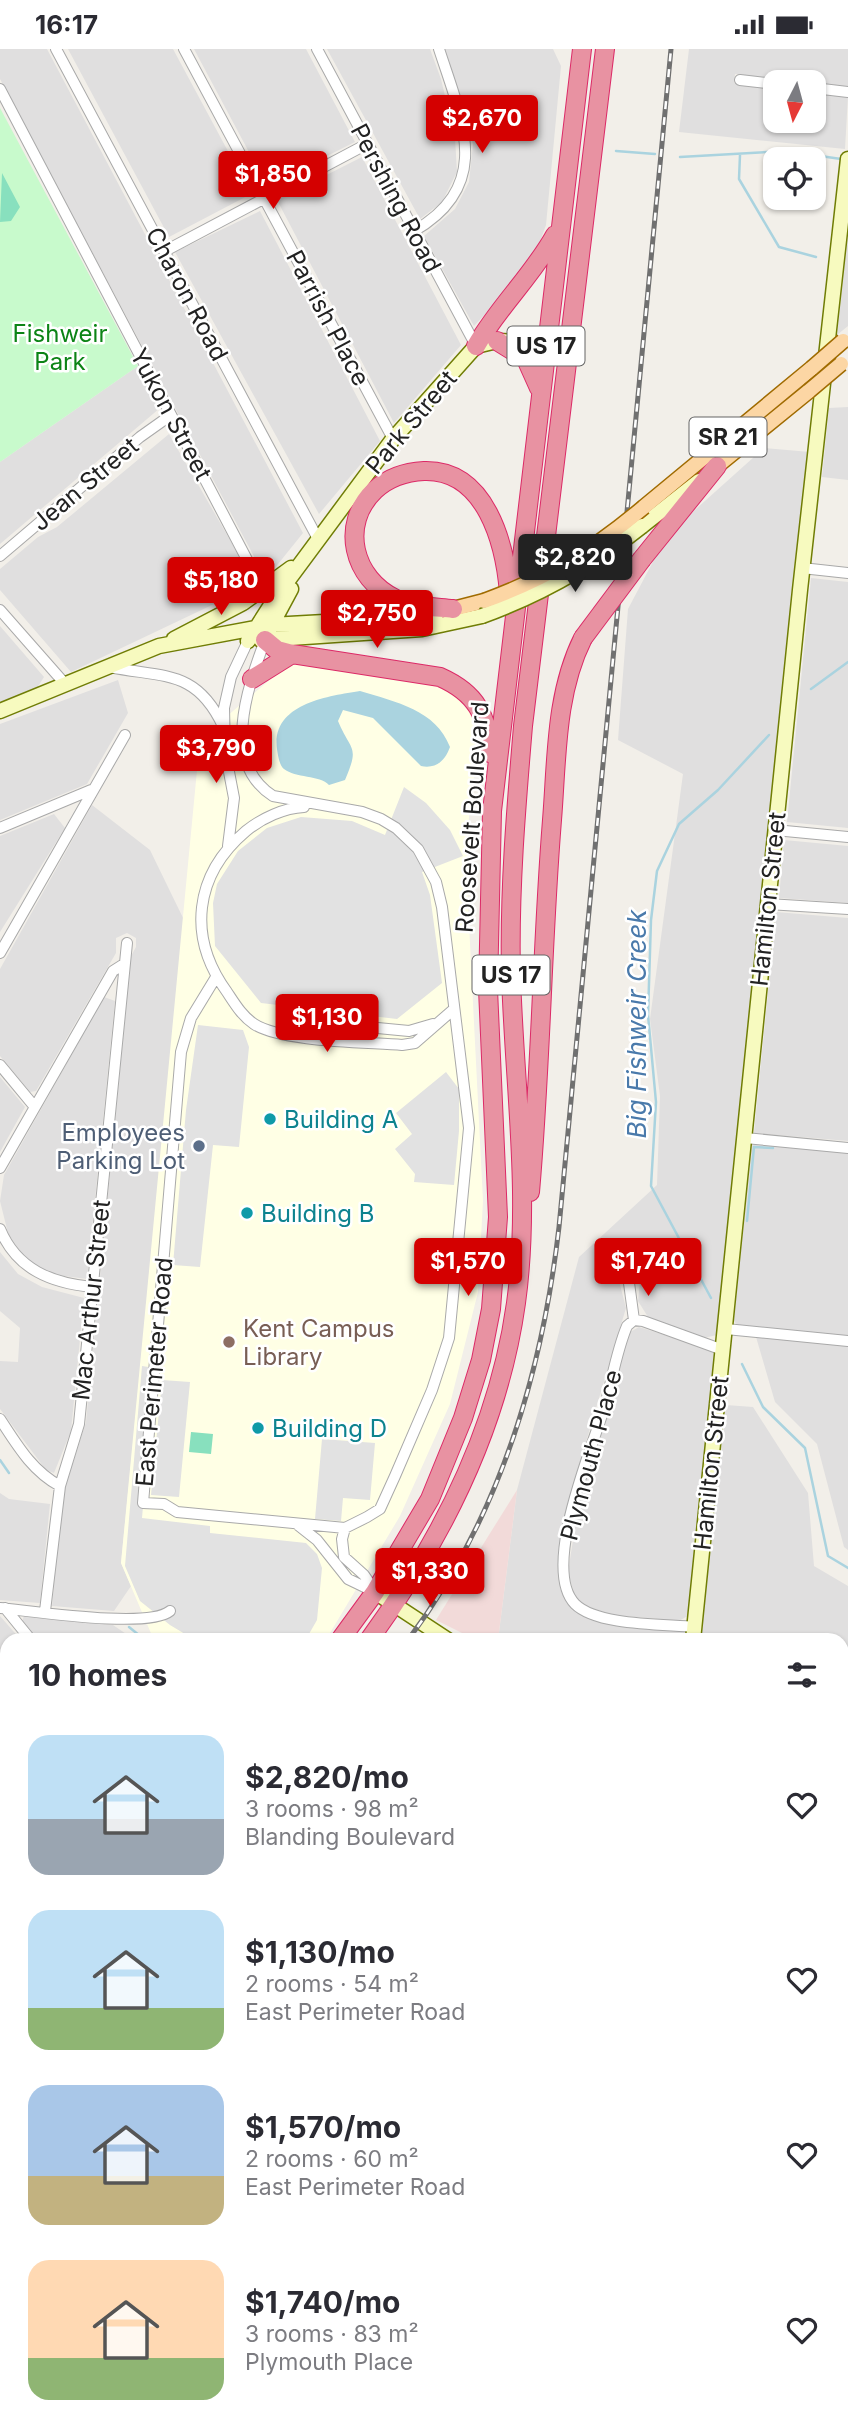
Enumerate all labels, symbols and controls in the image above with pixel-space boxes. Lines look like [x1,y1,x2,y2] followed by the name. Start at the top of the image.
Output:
[35,9,98,40] text: 16:17
[763,70,826,133] north arrow
[763,70,826,210] map controls
[425,95,539,155] pin: $2,670
[442,104,522,132] text: $2,670
[345,119,447,277] street label: Pershing Road
[763,147,826,210] button: locate
[216,151,330,211] pin: $1,850
[234,160,312,188] text: $1,850
[140,222,234,366] street label: Charon Road
[280,245,376,391] street label: Parrish Place
[13,319,107,376] park label: Fishweir Park
[508,327,584,365] road number: US 17
[124,343,218,485] street label: Yukon Street
[359,364,463,480] street label: Park Street
[690,417,766,457] road number: SR 21
[26,431,144,537] street label: Jean Street
[518,535,632,594] pin: $2,820
[534,543,616,571] text: $2,820
[164,557,278,617] pin: $5,180
[183,566,259,594] text: $5,180
[320,591,434,650] pin: $2,750
[337,599,417,627] text: $2,750
[449,700,495,934] street label: Roosevelt Boulevard
[159,725,273,785] pin: $3,790
[176,734,256,762] text: $3,790
[744,810,792,988] street label: Hamilton Street
[621,909,652,1139] water label: Big Fishweir Creek
[472,955,550,994] road number: US 17
[270,995,384,1054] pin: $1,130
[292,1003,362,1031] text: $1,130
[284,1105,398,1134] place label: Building A
[262,1111,278,1127] marker: Building A
[56,1118,185,1175] place label: Employees Parking Lot
[191,1138,207,1154] marker: Employees Parking Lot
[66,1198,116,1402] street label: Mac Arthur Street
[261,1199,374,1228] place label: Building B
[239,1205,255,1221] marker: Building B
[411,1239,525,1298] pin: $1,570
[591,1239,705,1298] pin: $1,740
[430,1247,506,1275] text: $1,570
[610,1247,686,1275] text: $1,740
[130,1256,178,1488] street label: East Perimeter Road
[243,1314,395,1371] place label: Kent Campus Library
[221,1334,237,1350] marker: Kent Campus Library
[554,1367,628,1543] street label: Plymouth Place
[687,1374,735,1552] street label: Hamilton Street
[272,1414,387,1443] place label: Building D
[250,1420,266,1436] marker: Building D
[373,1549,487,1608] pin: $1,330
[391,1557,469,1585] text: $1,330
[783,1656,821,1694] icon: filters
[28,1657,167,1693] text: 10 homes
[245,1759,409,1795] text: $2,820/mo
[84,1763,168,1847] icon: home
[783,1786,821,1824] icon: heart
[245,1795,419,1823] text: 3 rooms · 98 m²
[245,1823,455,1851] text: Blanding Boulevard
[245,1934,395,1970] text: $1,130/mo
[84,1938,168,2022] icon: home
[783,1961,821,1999] icon: heart
[245,1970,419,1998] text: 2 rooms · 54 m²
[245,1998,465,2026] text: East Perimeter Road
[245,2109,401,2145] text: $1,570/mo
[84,2113,168,2197] icon: home
[783,2136,821,2174] icon: heart
[245,2145,419,2173] text: 2 rooms · 60 m²
[245,2173,465,2201] text: East Perimeter Road
[245,2284,400,2320] text: $1,740/mo
[84,2288,168,2372] icon: home
[783,2311,821,2349] icon: heart
[245,2320,419,2348] text: 3 rooms · 83 m²
[245,2348,413,2376] text: Plymouth Place

